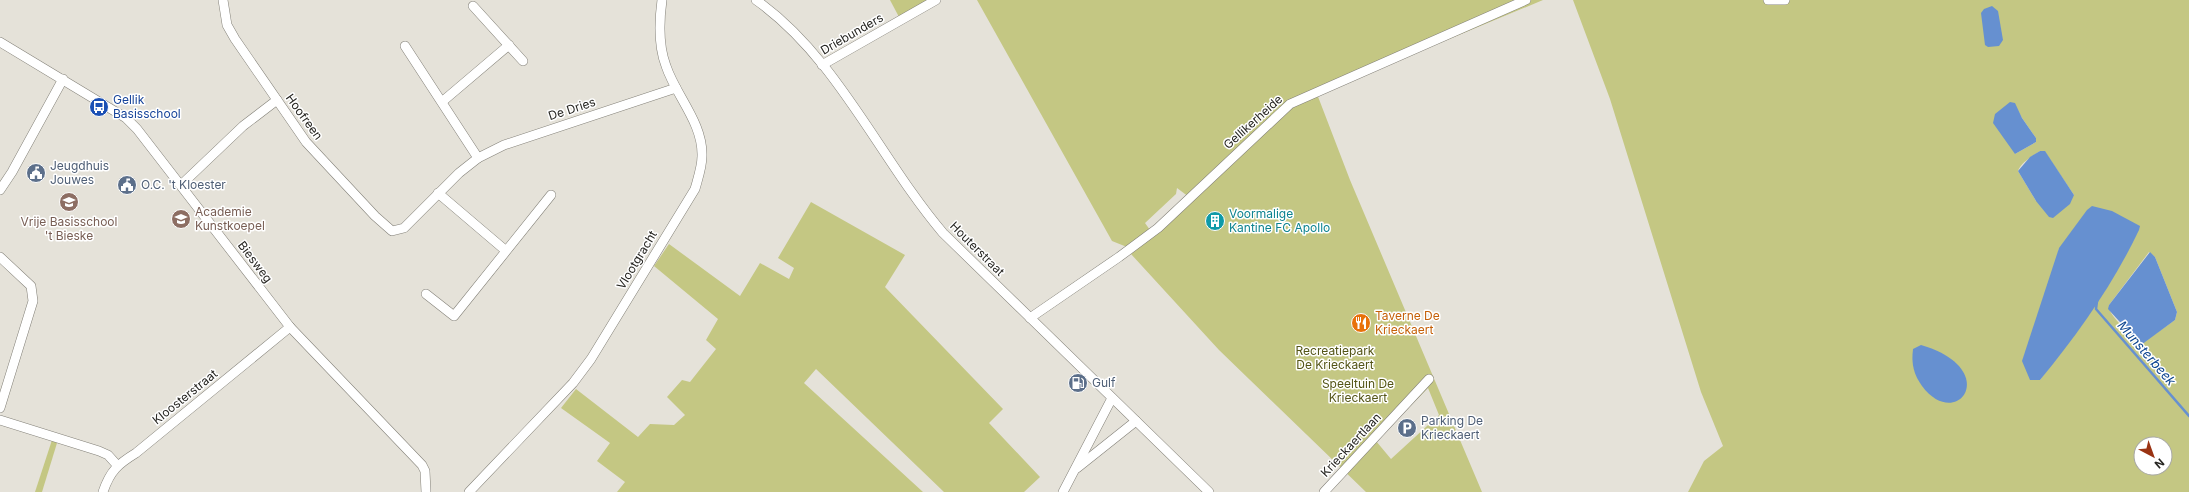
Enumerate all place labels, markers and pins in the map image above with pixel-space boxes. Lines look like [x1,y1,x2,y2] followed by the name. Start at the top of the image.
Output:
[113,92,181,121] place label: Gellik Basisschool
[88,96,110,118] bus stop icon: Gellik Basisschool
[50,158,109,187] place label: Jeugdhuis Jouwes
[25,162,47,184] public building icon: Jeugdhuis Jouwes
[116,174,138,196] public building icon: O.C. 't Kloester
[141,177,226,192] place label: O.C. 't Kloester
[58,191,80,213] school or university icon: Vrije Basisschool 't Bieske
[195,204,265,233] place label: Academie Kunstkoepel
[1229,206,1330,235] place label: Voormalige Kantine FC Apollo
[170,208,192,230] school or university icon: Academie Kunstkoepel
[1204,210,1226,232] building icon: Voormalige Kantine FC Apollo
[21,214,117,243] place label: Vrije Basisschool 't Bieske
[1375,308,1440,337] place label: Taverne De Krieckaert
[1350,312,1372,334] restaurant icon: Taverne De Krieckaert
[1067,372,1089,394] fuel station icon: Gulf
[1092,375,1116,390] place label: Gulf
[1421,413,1483,442] place label: Parking De Krieckaert
[1396,417,1418,439] parking icon: Parking De Krieckaert

